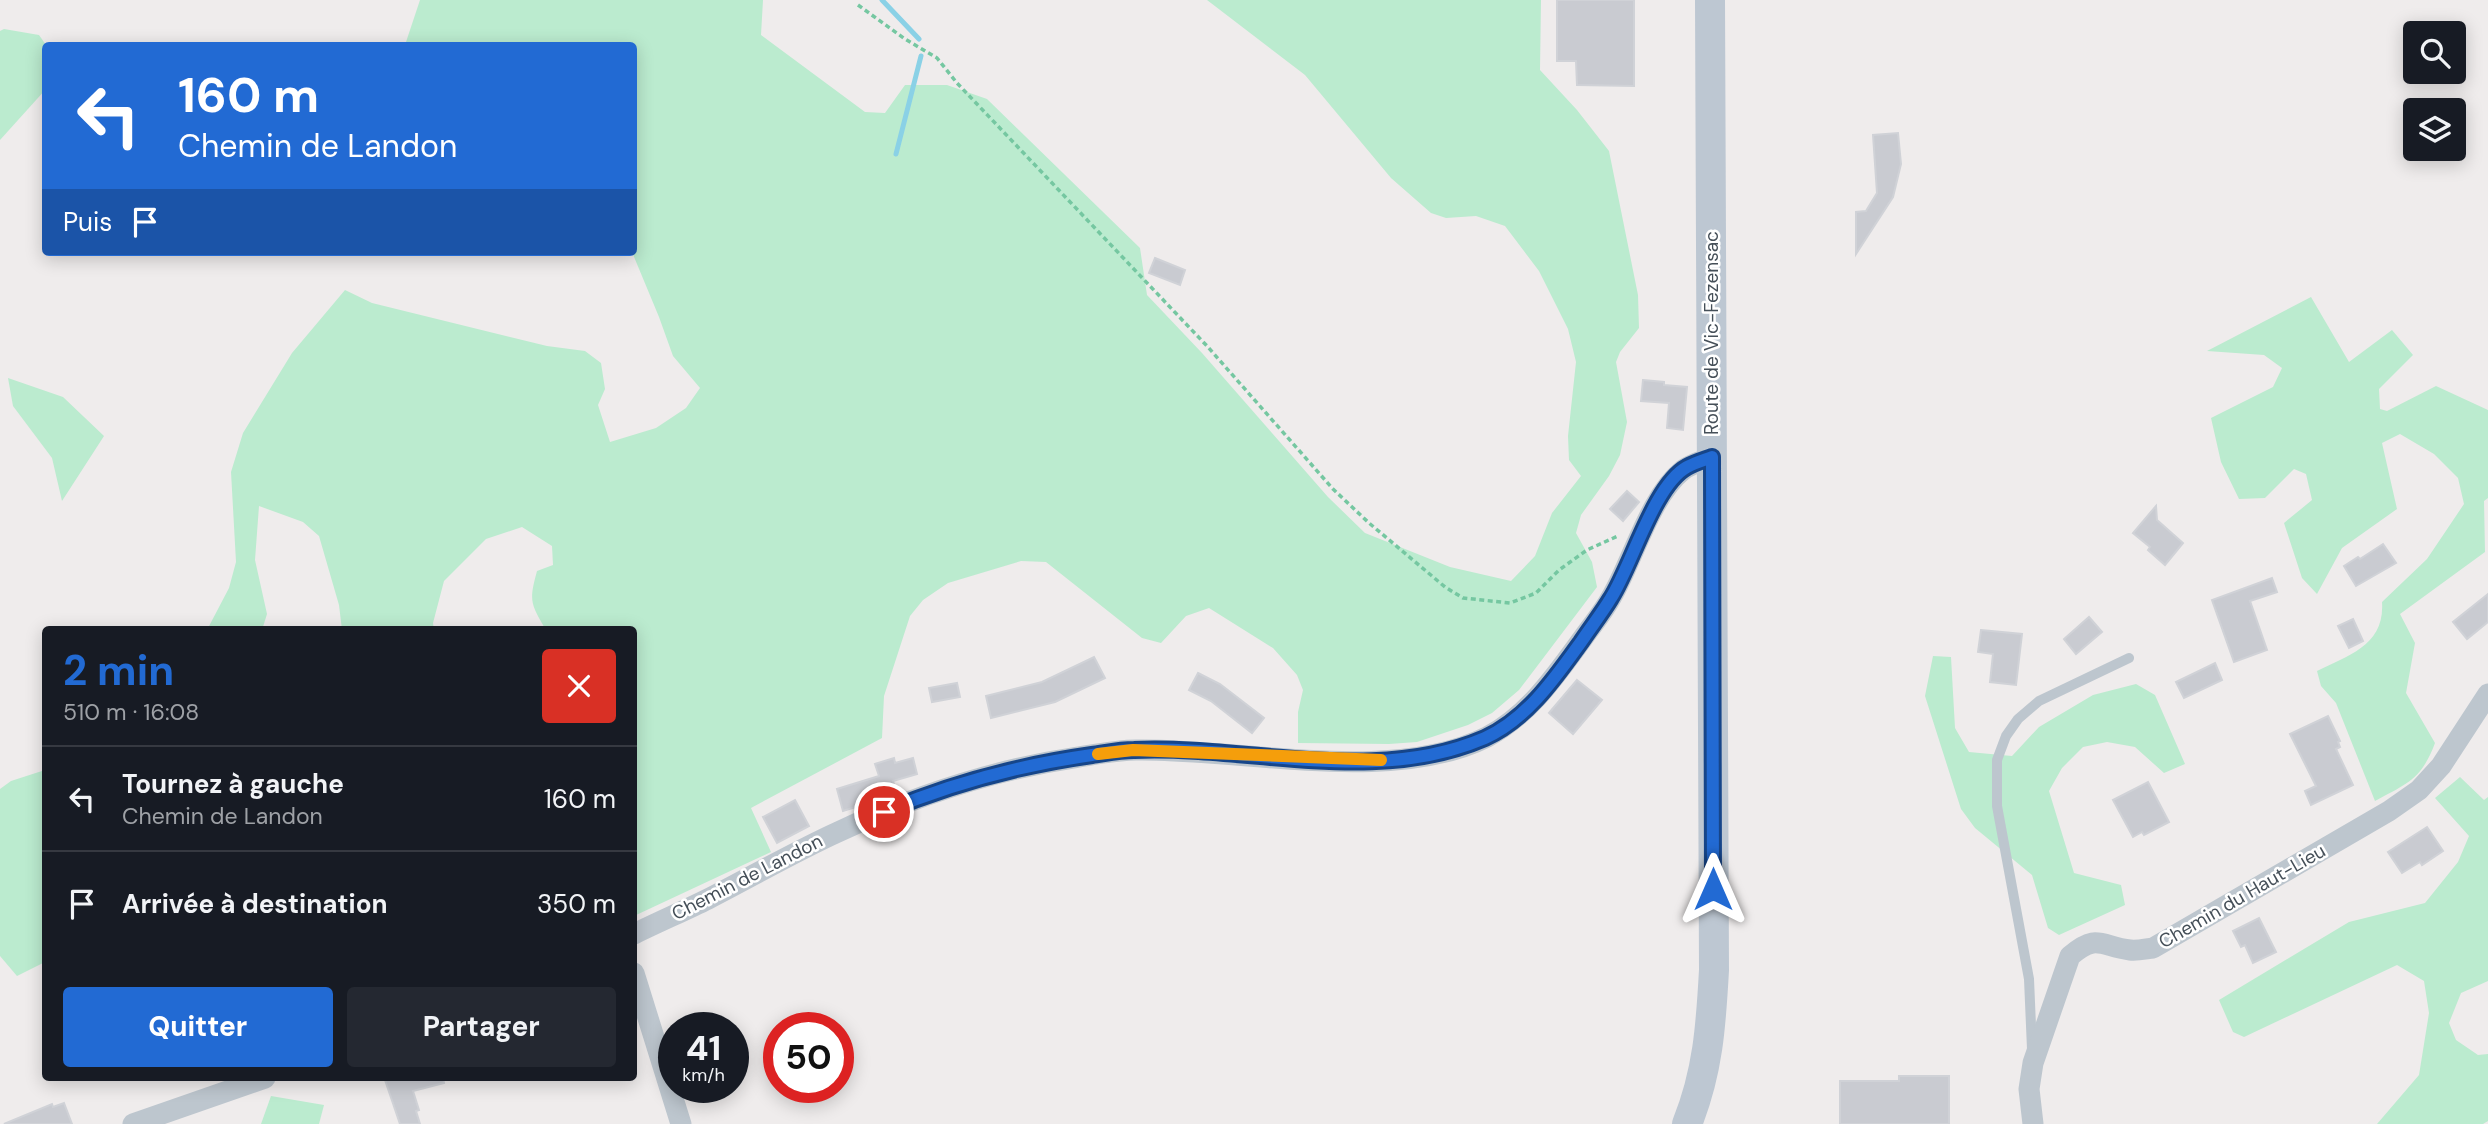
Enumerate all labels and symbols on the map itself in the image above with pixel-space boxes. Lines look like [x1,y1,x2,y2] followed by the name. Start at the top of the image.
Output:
[1699,231,1724,435] street label: Route de Vic-Fezensac
[854,782,914,842] pin
[667,828,827,926] street label: Chemin de Landon
[2154,838,2330,954] street label: Chemin du Haut-Lieu
[1676,852,1750,926] position arrow
[763,1012,854,1103] speed limit sign: 50

